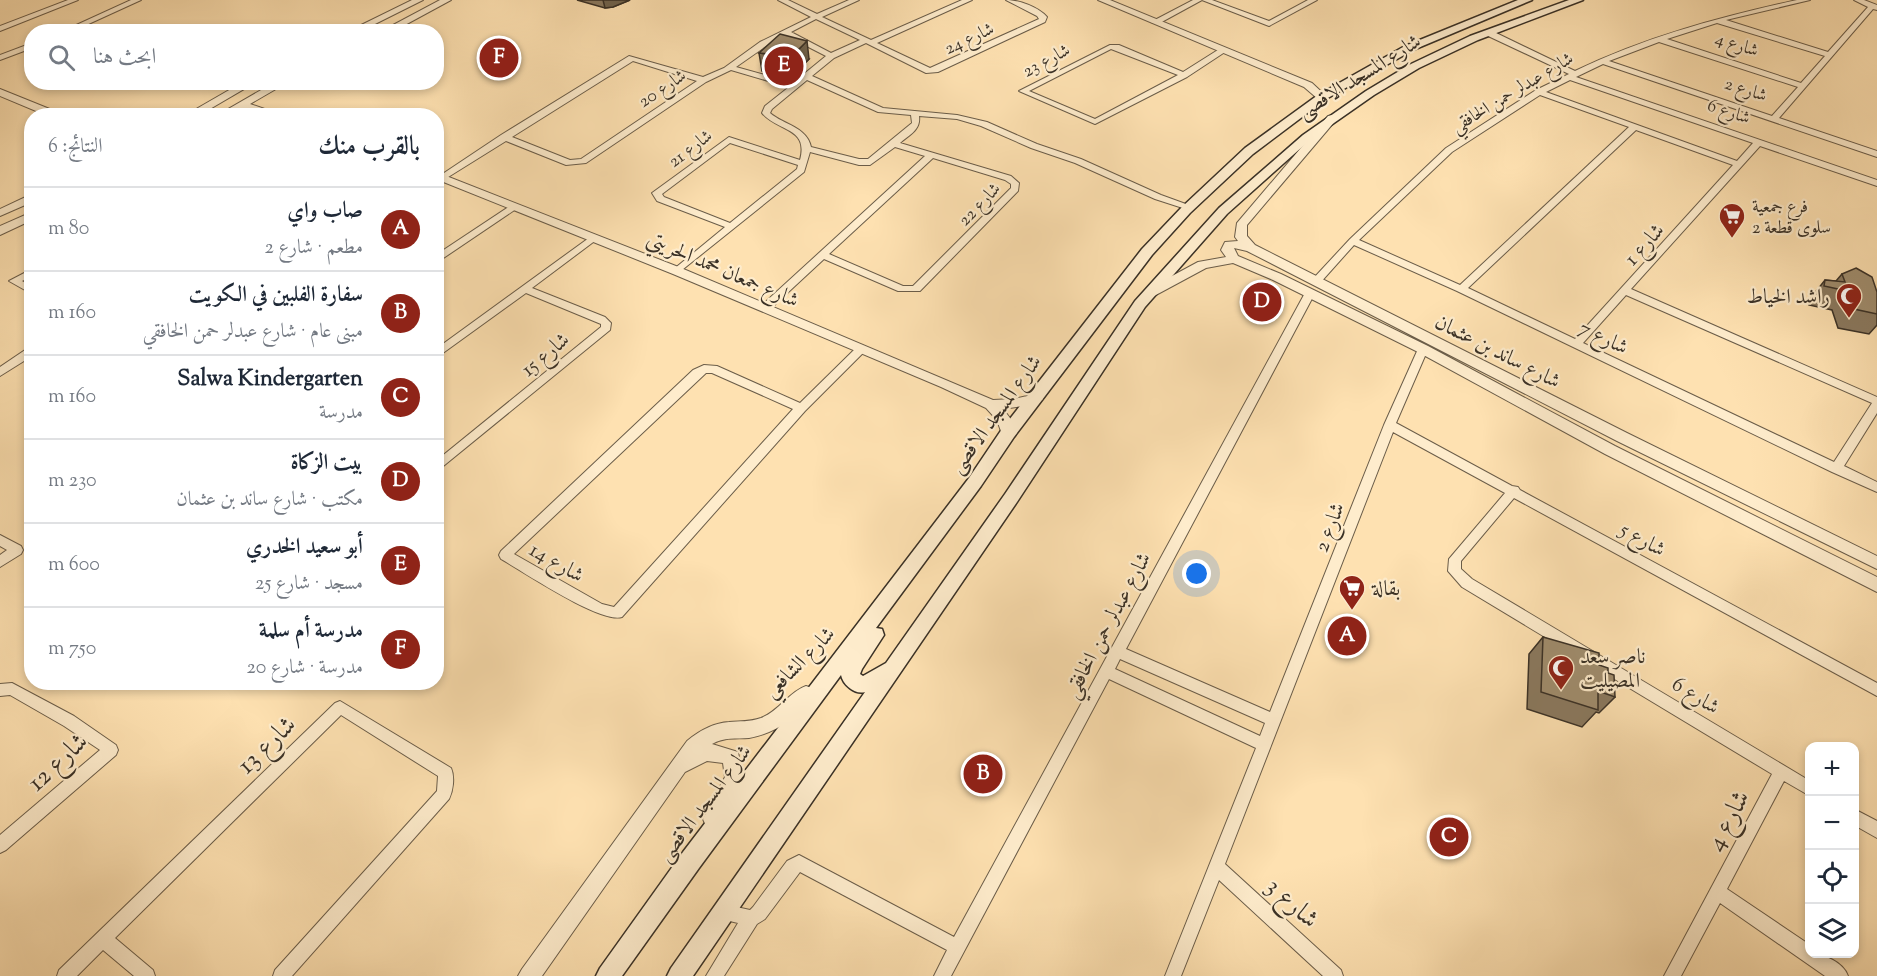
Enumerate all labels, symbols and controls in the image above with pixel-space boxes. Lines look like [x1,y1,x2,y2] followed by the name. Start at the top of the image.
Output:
[941,17,999,63] street label: شارع 24
[24,24,444,90] search box
[1711,27,1761,65] street label: شارع 4
[1292,28,1428,129] street label: شارع المسجد الاقصى
[480,36,518,80] pin: F
[1018,38,1075,85] street label: شارع 23
[45,41,78,74] icon: search
[93,42,156,74] text: ابحث هنا
[764,44,804,88] pin: E
[1447,47,1581,143] street label: شارع عبدلر حمن الخافقي
[634,64,692,115] street label: شارع 20
[1721,72,1770,110] street label: شارع 2
[1703,93,1753,132] street label: شارع 6
[664,124,719,175] street label: شارع 21
[318,129,420,166] text: بالقرب منك
[48,133,103,162] text: النتائج: 6
[953,178,1008,233] street label: شارع 22
[1752,195,1831,242] place label: فرع جمعية سلوى قطعة 2
[287,196,363,228] text: صاب واي
[1717,201,1747,239] supermarket icon: فرع جمعية سلوى قطعة 2
[48,215,89,244] text: 80 m
[392,215,409,244] text: A
[1618,217,1673,274] street label: شارع 1
[641,225,803,318] street label: شارع جمعان محمد الحريتي
[265,234,363,263] text: مطعم · شارع 2
[189,280,363,312] text: سفارة الفلبين في الكويت
[1242,280,1282,324] pin: D
[1834,281,1864,319] mosque icon: راشد الخياط
[1746,283,1830,313] place label: راشد الخياط
[48,299,96,328] text: 160 m
[394,299,407,328] text: B
[1429,308,1565,398] street label: شارع ساند بن عثمان
[1573,314,1633,364] street label: شارع 7
[143,318,363,347] text: مبنى عام · شارع عبدلر حمن الخافقي
[515,326,578,386] street label: شارع 15
[943,349,1051,482] street label: شارع المسجد الاقصى
[177,364,363,396] text: Salwa Kindergarten
[48,383,96,412] text: 160 m
[392,383,409,412] text: C
[319,399,363,428] text: مدرسة
[291,448,363,480] text: بيت الزكاة
[48,467,97,496] text: 230 m
[393,467,408,496] text: D
[176,486,363,515] text: مكتب · شارع ساند بن عثمان
[1308,499,1355,557] street label: شارع 2
[1612,515,1670,566] street label: شارع 5
[246,532,363,564] text: أبو سعيد الخدري
[523,536,589,592] street label: شارع 14
[1058,548,1163,706] street label: شارع عبدلر حمن الخافقي
[48,551,100,580] text: 600 m
[394,551,407,580] text: E
[1182,559,1211,588] your location
[255,570,363,599] text: مسجد · شارع 25
[1337,573,1367,611] supermarket icon: بقالة
[1371,575,1400,605] place label: بقالة
[1328,614,1366,658] pin: A
[259,616,363,648] text: مدرسة أم سلمة
[758,621,844,707] street label: شارع الشافعي
[48,635,96,664] text: 750 m
[395,635,406,664] text: F
[1580,643,1646,697] place label: ناصر سعد المصيليت
[1546,653,1576,691] mosque icon: ناصر سعد المصيليت
[246,654,363,683] text: مدرسة · شارع 20
[1665,670,1725,724] street label: شارع 6
[230,708,306,784] street label: شارع 13
[20,725,98,802] street label: شارع 12
[651,739,761,870] street label: شارع المسجد الاقصى
[1805,742,1859,958] map controls
[1805,742,1859,796] button: +
[964,752,1002,796] pin: B
[1698,784,1761,858] street label: شارع 4
[1805,796,1859,850] button: −
[1430,814,1468,860] pin: C
[1805,850,1859,904] button: locate
[1256,870,1326,939] street label: شارع 3
[1805,904,1859,958] button: layers

